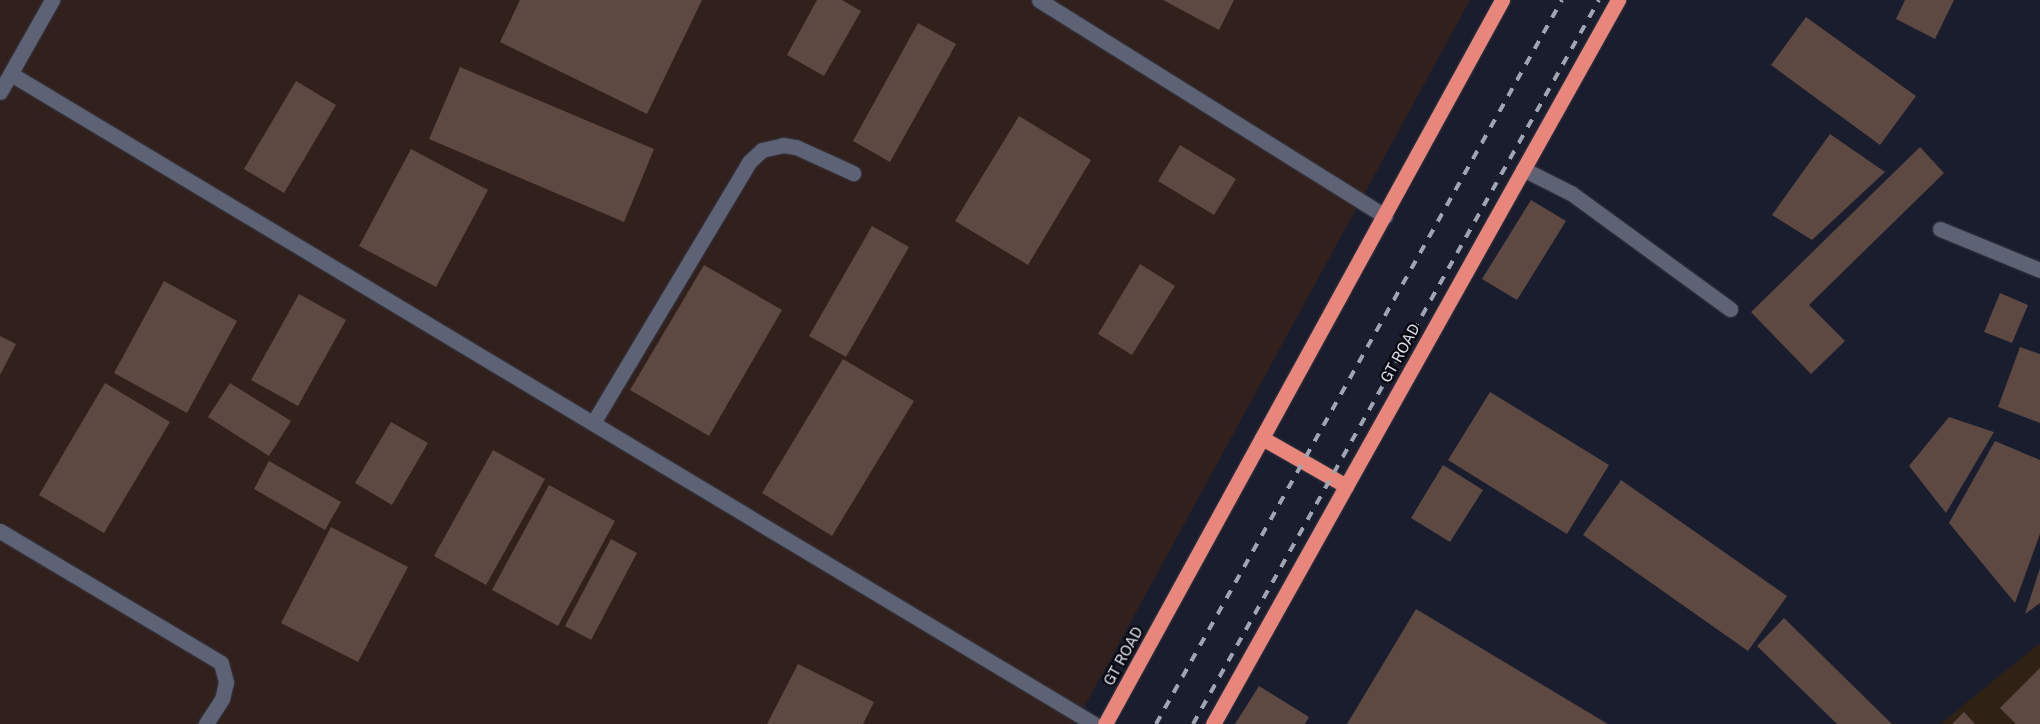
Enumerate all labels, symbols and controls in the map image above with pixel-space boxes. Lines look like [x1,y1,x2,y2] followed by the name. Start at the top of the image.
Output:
[1377,320,1423,386] street label: GT ROAD
[1100,623,1146,689] street label: GT ROAD

